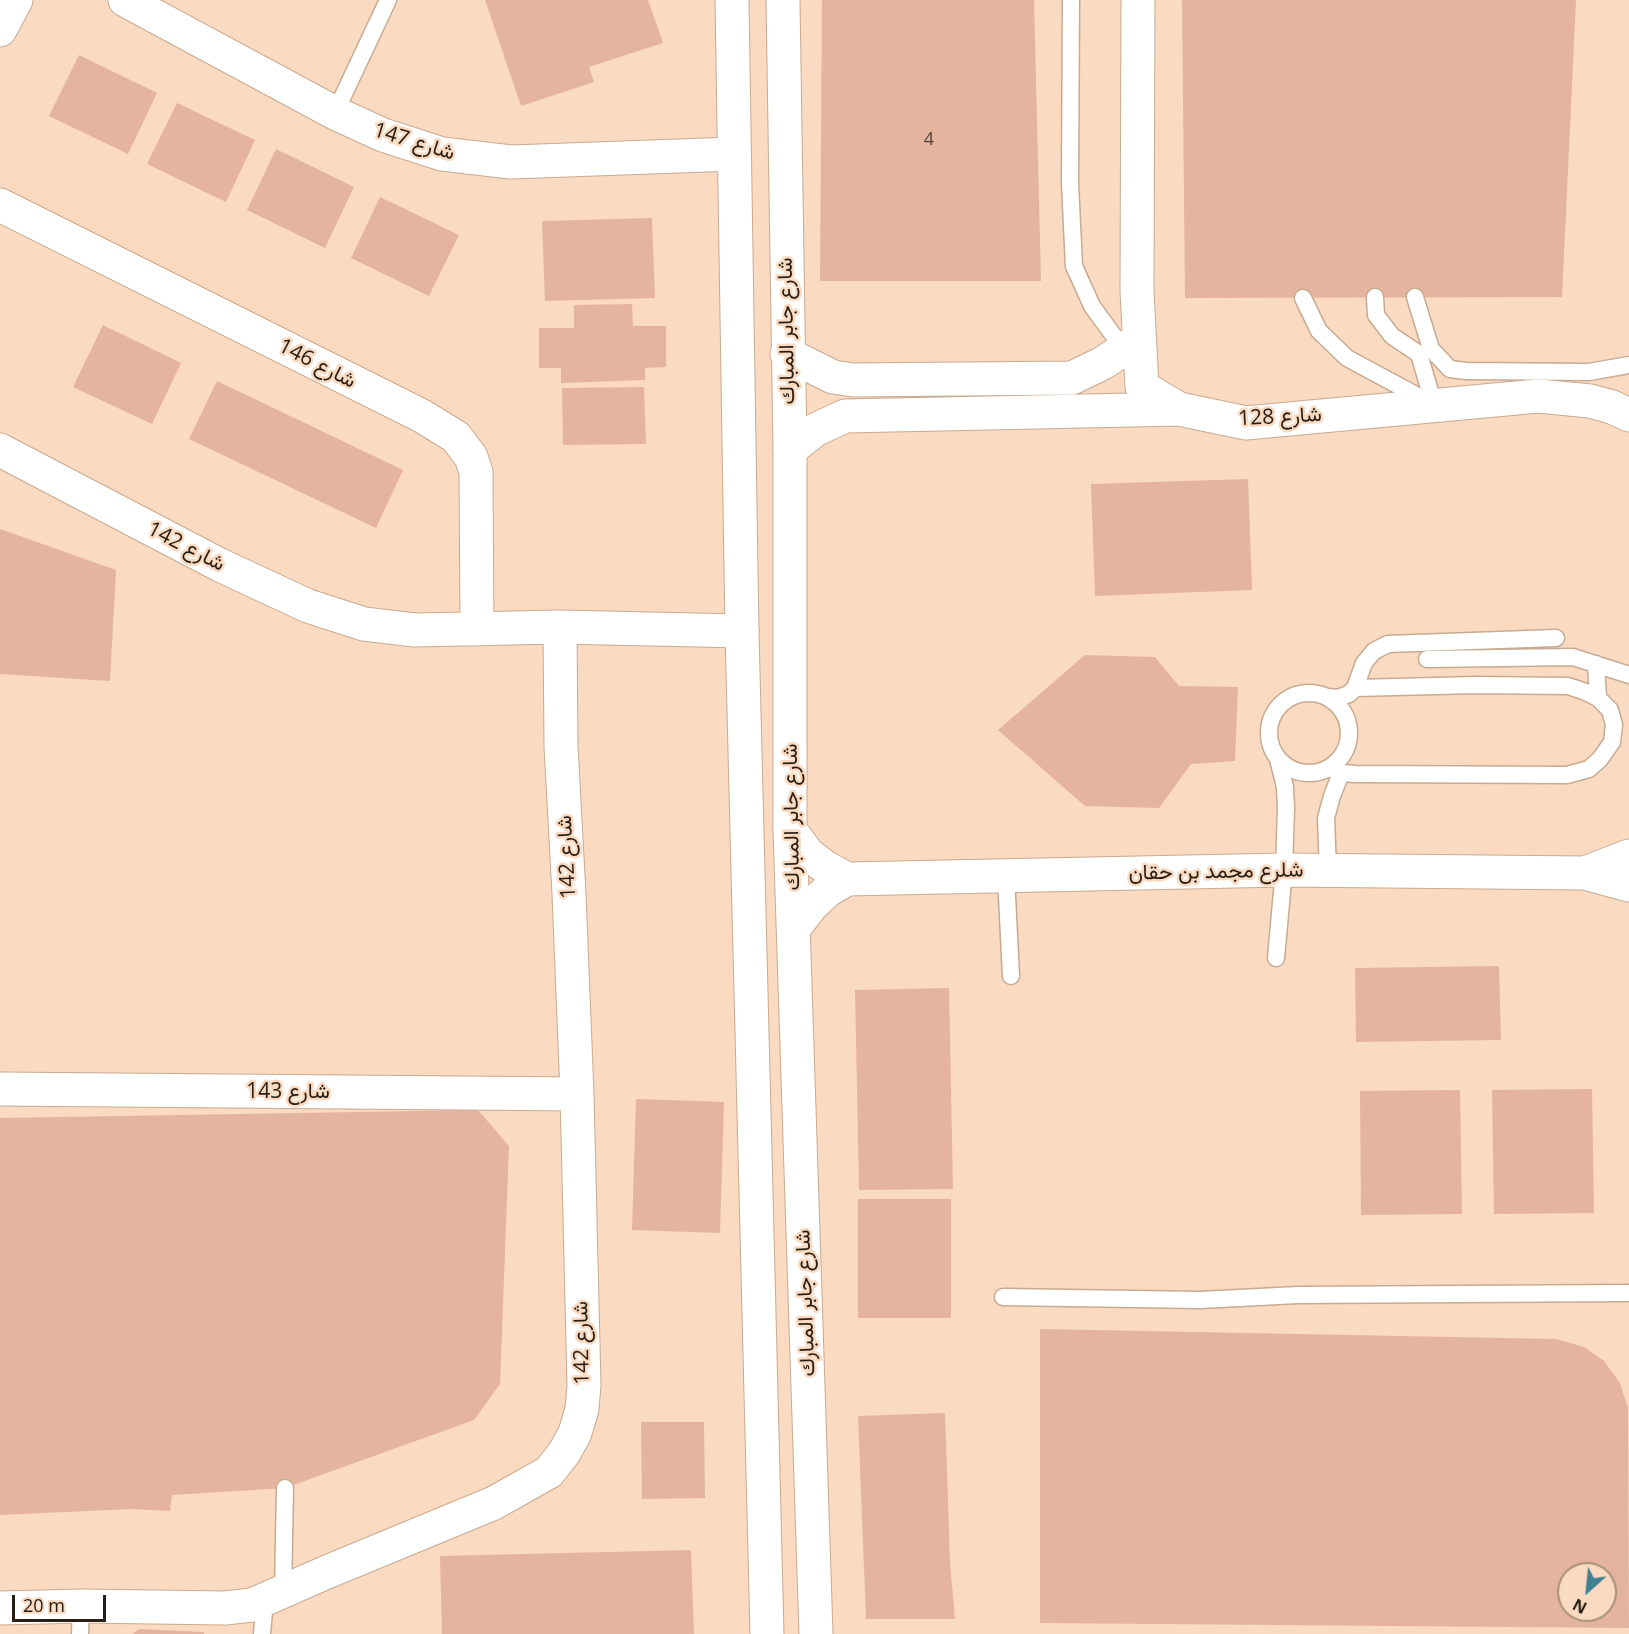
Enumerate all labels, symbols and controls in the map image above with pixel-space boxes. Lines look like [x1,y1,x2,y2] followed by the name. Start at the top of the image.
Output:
[370,118,458,166] street label: شارع 147
[924,129,934,151] house number: 4
[773,257,801,405] street label: شارع جابر المبارك
[274,334,360,394] street label: شارع 146
[1238,402,1322,432] street label: شارع 128
[143,517,229,577] street label: شارع 142
[778,743,806,891] street label: شارع جابر المبارك
[552,815,582,899] street label: شارع 142
[1128,858,1304,886] street label: شلرع مجمد بن حقان
[246,1079,330,1105] street label: شارع 143
[791,1229,821,1377] street label: شارع جابر المبارك
[569,1301,595,1385] street label: شارع 142
[1557,1562,1617,1622] north arrow
[15,1583,110,1621] scale bar
[23,1593,65,1617] text: 20 m
[1569,1594,1591,1619] text: N

